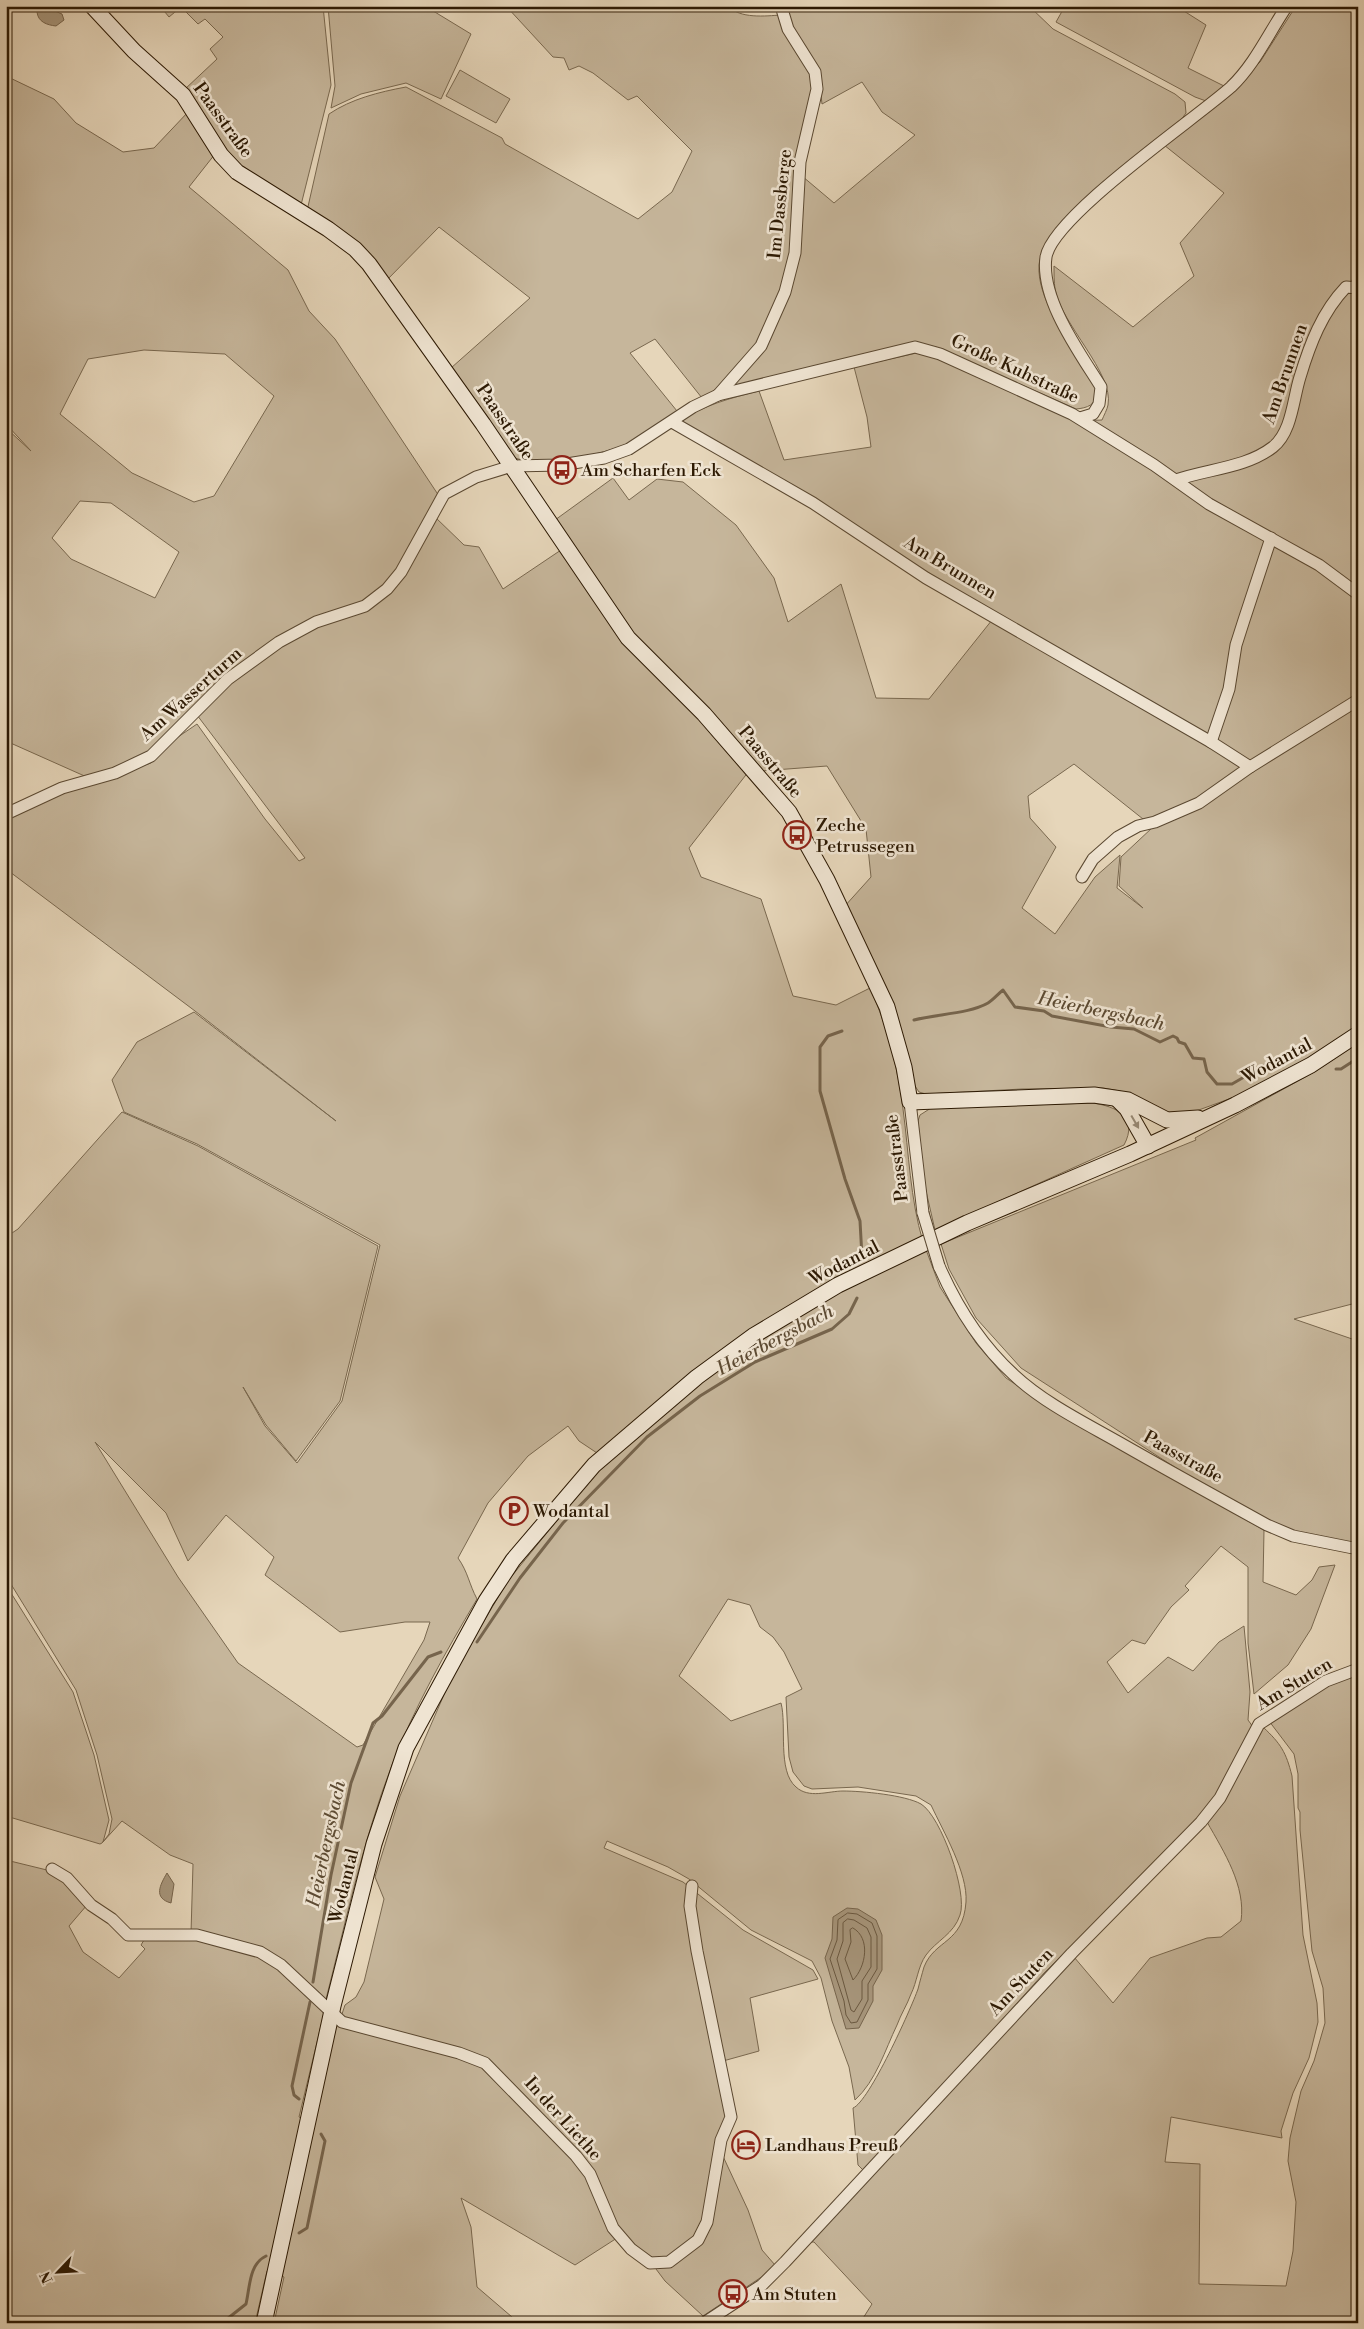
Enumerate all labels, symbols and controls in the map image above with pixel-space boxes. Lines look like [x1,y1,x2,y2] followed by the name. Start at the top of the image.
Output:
[188,78,258,162] street label: Paasstraße
[763,148,797,260] street label: Im Dassberge
[1257,321,1313,428] street label: Am Brunnen
[947,329,1083,409] street label: Große Kuhstraße
[471,379,539,465] street label: Paasstraße
[547,455,577,485] bus stop icon: Am Scharfen Eck
[580,459,722,482] place label: Am Scharfen Eck
[899,531,1001,605] street label: Am Brunnen
[134,642,247,747] street label: Am Wasserturm
[733,721,807,803] street label: Paasstraße
[816,814,915,858] place label: Zeche Petrussegen
[782,820,812,850] bus stop icon: Zeche Petrussegen
[1034,986,1167,1036] water label: Heierbergsbach
[1237,1033,1317,1090] street label: Wodantal
[880,1113,914,1203] street label: Paasstraße
[1130,1115,1139,1129] one-way arrow
[804,1235,884,1291] street label: Wodantal
[711,1299,838,1381] water label: Heierbergsbach
[1139,1426,1227,1488] street label: Paasstraße
[499,1496,529,1526] parking icon: Wodantal
[532,1500,610,1523] place label: Wodantal
[1251,1652,1337,1716] street label: Am Stuten
[301,1778,351,1911] water label: Heierbergsbach
[323,1846,365,1927] street label: Wodantal
[983,1943,1059,2022] street label: Am Stuten
[519,2072,607,2166] street label: In der Liethe
[731,2130,761,2160] hotel icon: Landhaus Preuß
[765,2134,898,2157] place label: Landhaus Preuß
[32,2246,82,2296] north arrow
[37,2268,58,2286] text: N
[718,2279,748,2309] bus stop icon: Am Stuten
[751,2283,837,2306] place label: Am Stuten

